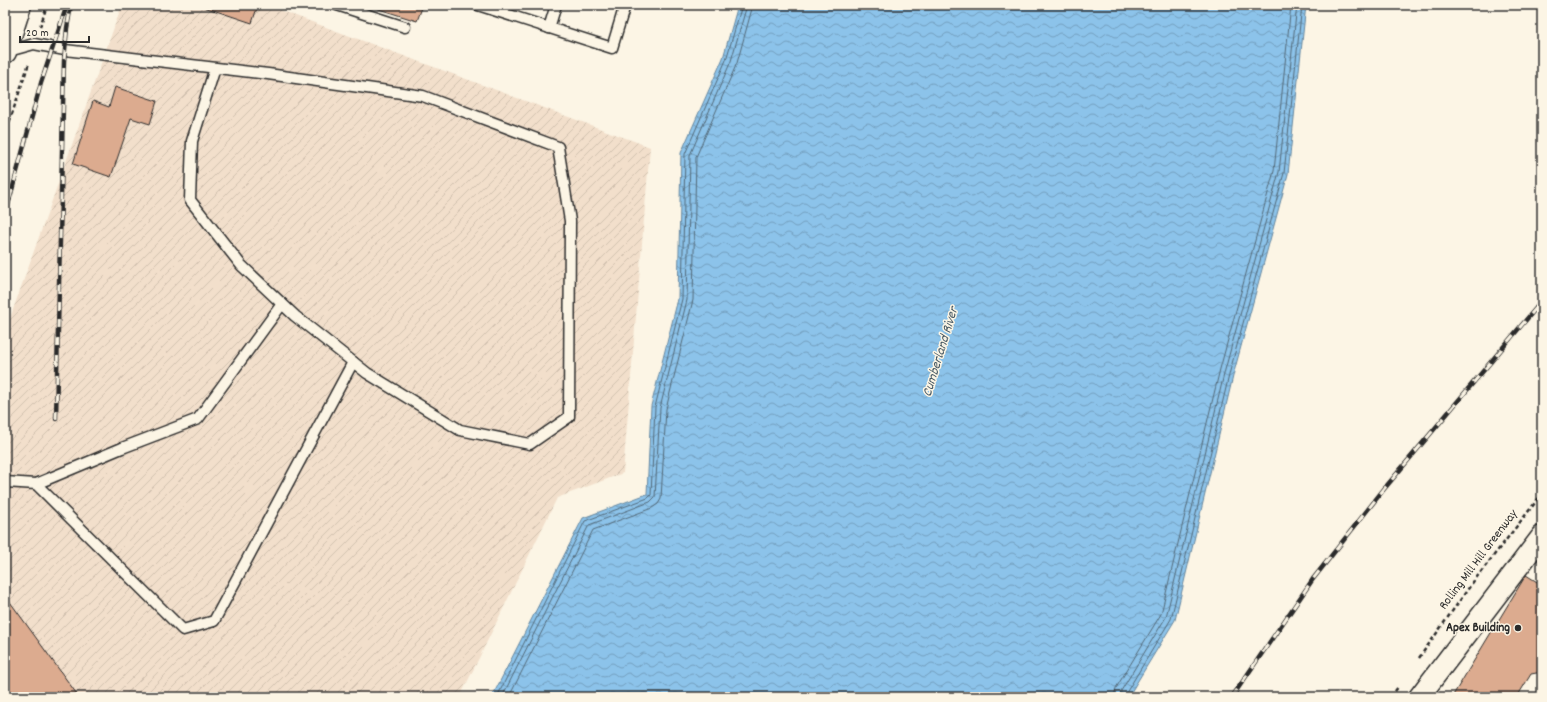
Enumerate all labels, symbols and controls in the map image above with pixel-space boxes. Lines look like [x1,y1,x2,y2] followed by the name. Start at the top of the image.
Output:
[20,18,89,44] scale bar
[26,25,49,42] text: 20 m
[918,303,965,399] water label: Cumberland River
[1435,505,1524,614] street label: Rolling Mill Hill Greenway
[1446,619,1510,638] place label: Apex Building
[1513,623,1523,633] marker: Apex Building

